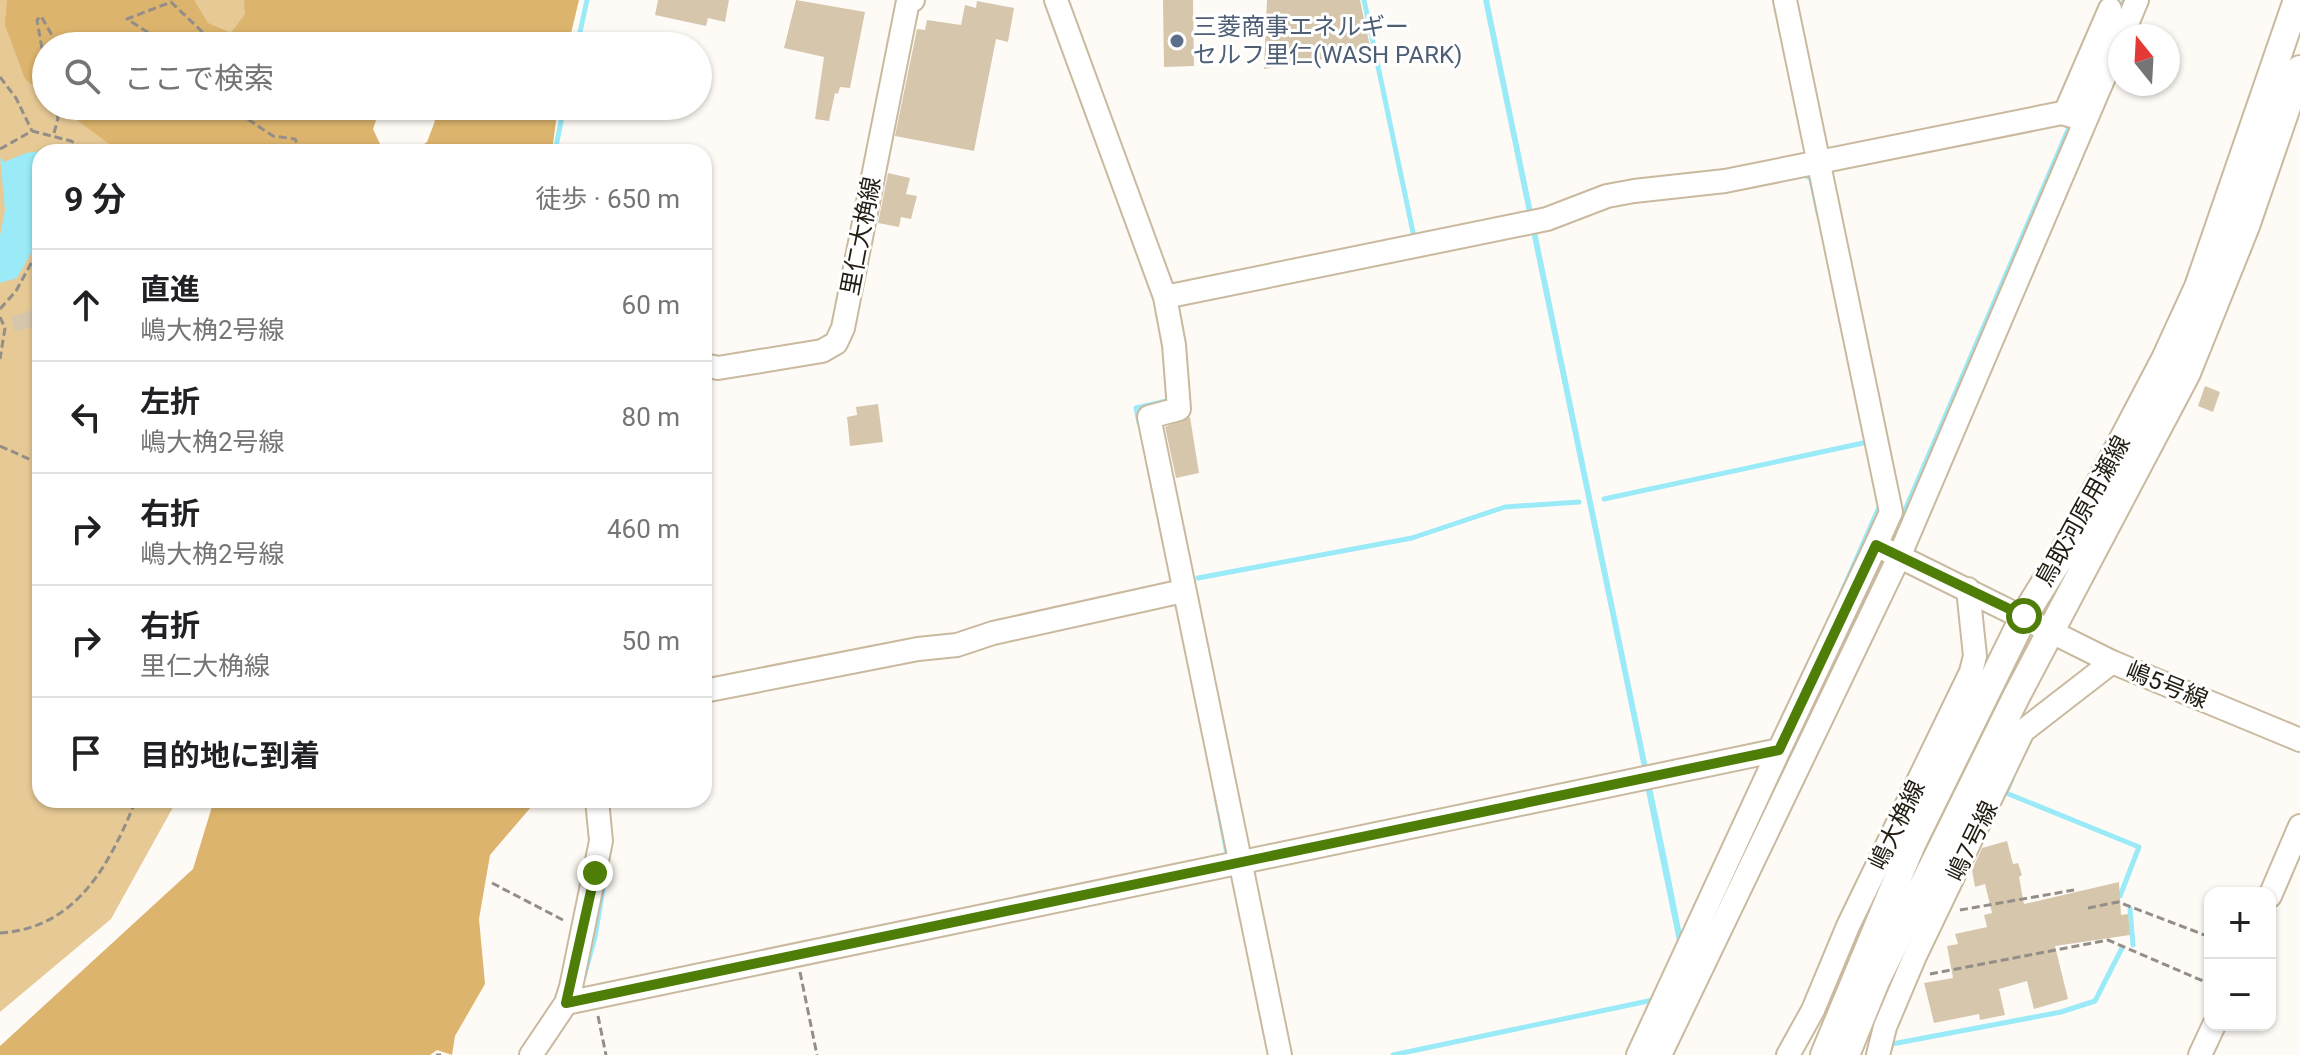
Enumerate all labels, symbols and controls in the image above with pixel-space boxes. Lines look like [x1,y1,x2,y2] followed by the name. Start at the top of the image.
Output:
[1193,13,1462,69] place label: 三菱商事エネルギー セルフ里仁(WASH PARK)
[2108,24,2180,96] north arrow
[32,32,712,120] search box
[1168,32,1186,50] marker: 三菱商事エネルギー セルフ里仁(WASH PARK)
[60,54,104,98] icon: search
[124,61,274,96] text: ここで検索
[836,174,886,298] street label: 里仁大桷線
[64,179,126,219] text: 9 分
[535,184,680,214] text: 徒歩 · 650 m
[140,272,200,307] text: 直進
[64,283,108,327] icon: ahead
[622,290,680,320] text: 60 m
[140,315,285,345] text: 嶋大桷2号線
[140,384,200,419] text: 左折
[64,395,108,439] icon: left
[622,402,680,432] text: 80 m
[140,427,285,457] text: 嶋大桷2号線
[2030,431,2136,591] street label: 鳥取河原用瀬線
[140,496,200,531] text: 右折
[64,507,108,551] icon: right
[607,514,680,544] text: 460 m
[140,539,285,569] text: 嶋大桷2号線
[2006,598,2042,634] route start
[140,608,200,643] text: 右折
[64,619,108,663] icon: right
[622,626,680,656] text: 50 m
[140,651,270,681] text: 里仁大桷線
[2122,656,2212,714] street label: 嶋5号線
[64,731,108,775] icon: arrive
[140,738,320,773] text: 目的地に到着
[1863,776,1931,874] street label: 嶋大桷線
[1941,796,2003,886] street label: 嶋7号線
[577,855,613,891] route end
[2204,887,2276,1031] map controls
[2204,887,2276,959] button: +
[2204,959,2276,1031] button: −

